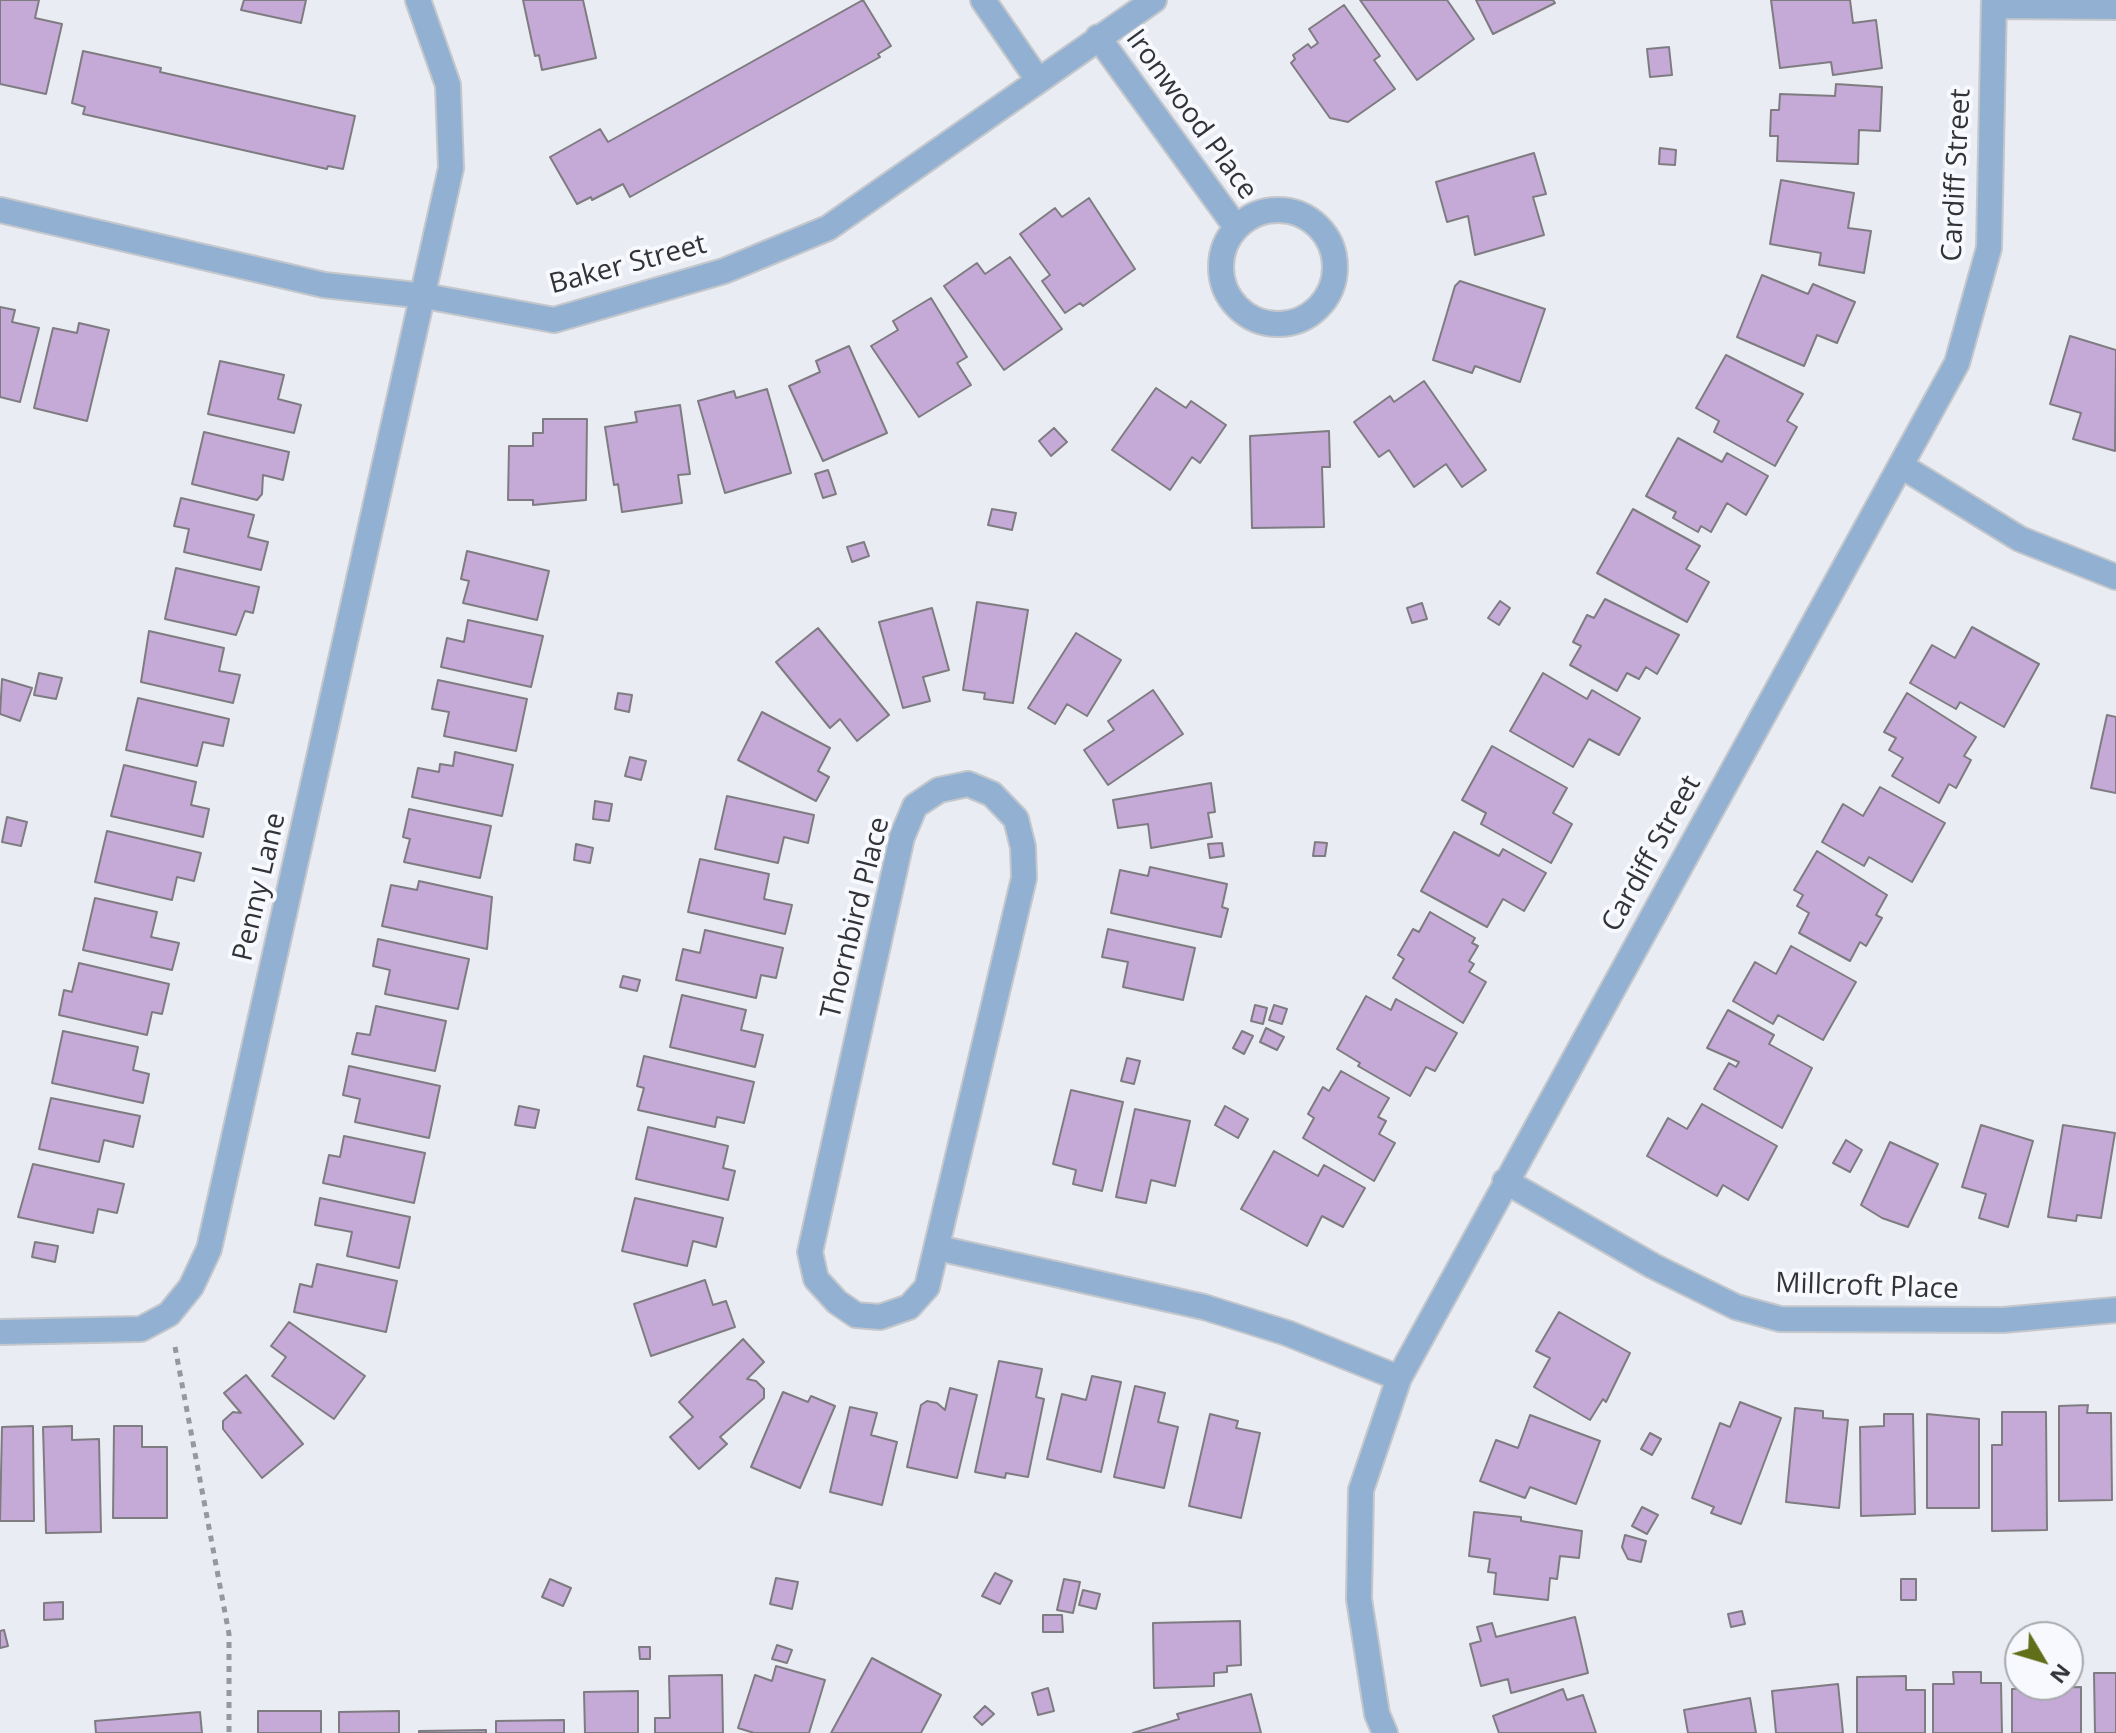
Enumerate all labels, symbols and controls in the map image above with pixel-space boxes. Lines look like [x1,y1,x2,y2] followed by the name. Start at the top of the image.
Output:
[1118,24,1264,206] street label: Ironwood Place
[1936,88,1978,262] street label: Cardiff Street
[546,228,710,302] street label: Baker Street
[1595,770,1709,938] street label: Cardiff Street
[227,810,293,964] street label: Penny Lane
[815,814,897,1022] street label: Thornbird Place
[1775,1267,1959,1307] street label: Millcroft Place
[2004,1621,2084,1701] north arrow
[2044,1658,2079,1691] text: N

